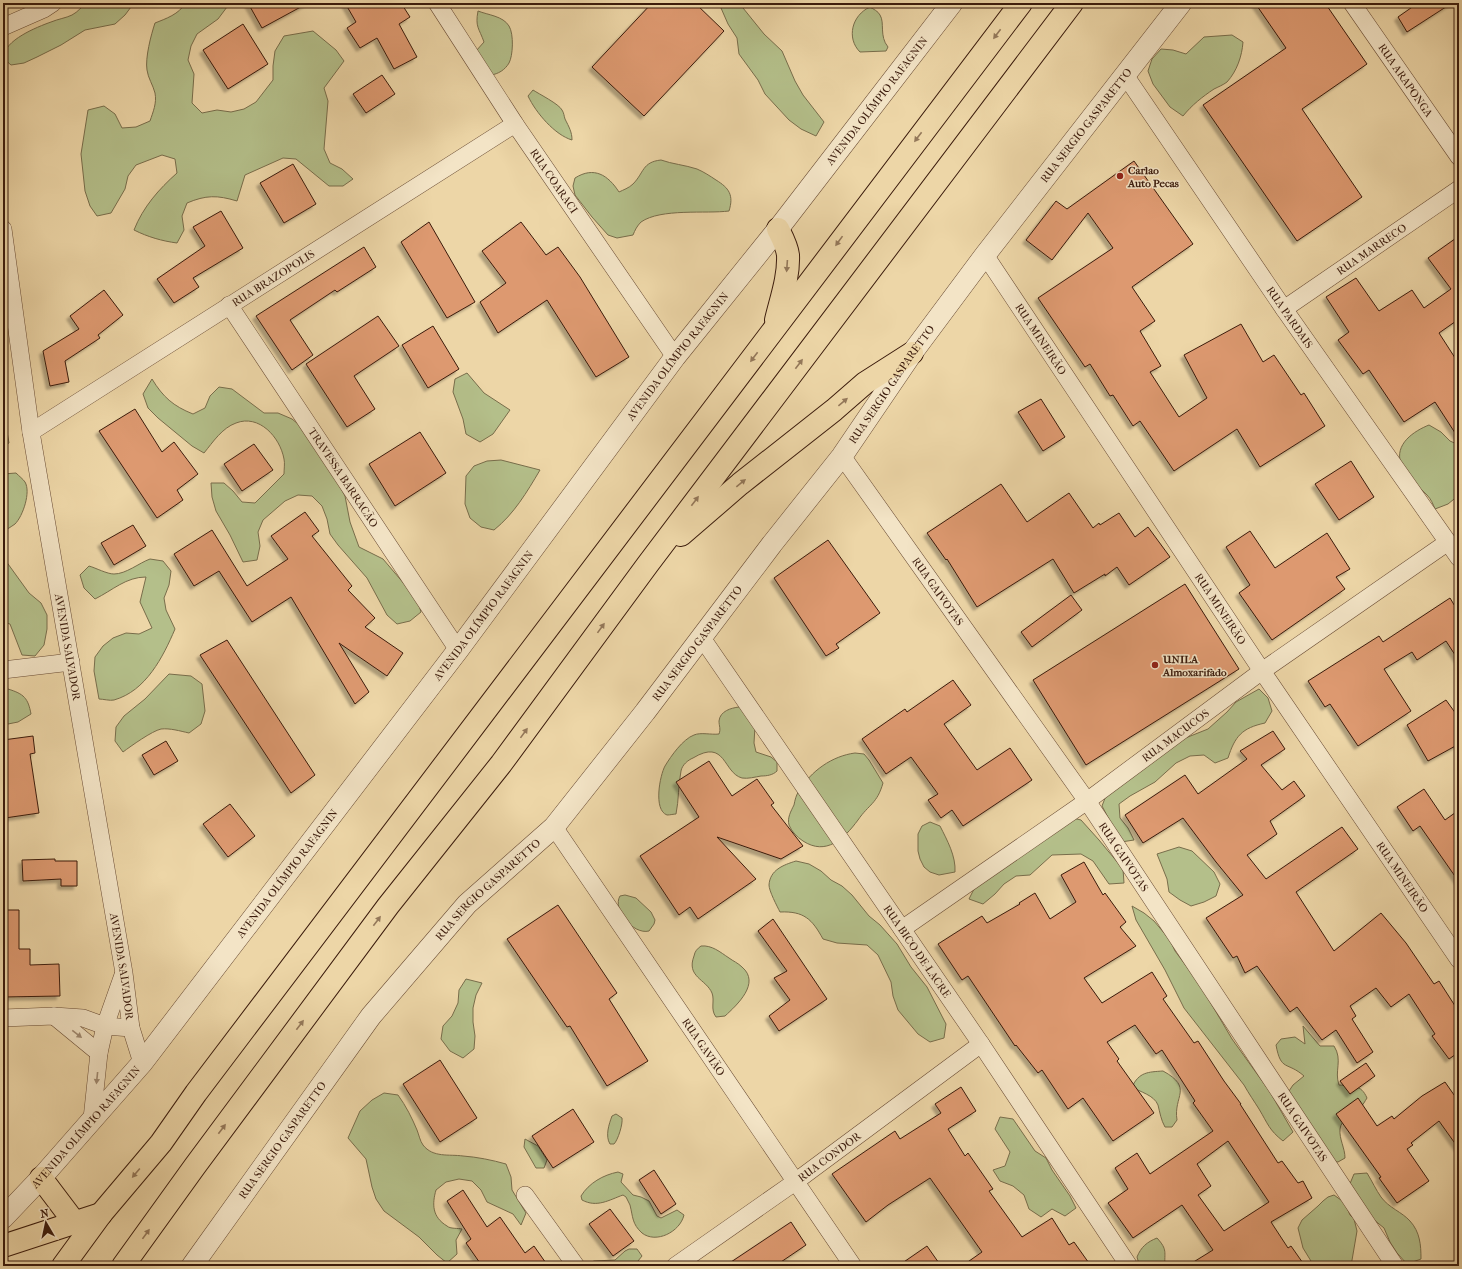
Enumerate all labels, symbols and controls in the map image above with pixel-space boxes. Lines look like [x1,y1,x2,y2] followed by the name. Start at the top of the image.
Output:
[992,28,1001,39] one-way arrow
[823,33,931,168] street label: AVENIDA OLÍMPIO RAFAGNIN
[1376,41,1436,120] street label: RUA ARAPONGA
[1037,65,1135,185] street label: RUA SERGIO GASPARETTO
[914,132,922,143] one-way arrow
[527,146,581,216] street label: RUA COARACI
[1127,164,1179,190] place label: Carlao Auto Pecas
[1115,171,1125,181] marker: Carlao Auto Pecas
[1334,220,1409,278] street label: RUA MARRECO
[836,236,844,246] one-way arrow
[229,247,317,309] street label: RUA BRAZOPOLIS
[783,260,790,272] one-way arrow
[1264,284,1316,351] street label: RUA PARDAIS
[623,289,732,424] street label: AVENIDA OLÍMPIO RAFAGNIN
[1013,301,1070,377] street label: RUA MINEIRÃO
[846,322,937,446] street label: RUA SERGIO GASPARETTO
[750,351,758,362] one-way arrow
[795,358,803,369] one-way arrow
[837,398,848,407] one-way arrow
[306,425,381,530] street label: TRAVESSA BARRACÃO
[736,479,747,488] one-way arrow
[691,496,699,506] one-way arrow
[430,548,536,684] street label: AVENIDA OLÍMPIO RAFAGNIN
[910,555,967,628] street label: RUA GAIVOTAS
[1192,571,1249,647] street label: RUA MINEIRÃO
[649,583,745,704] street label: RUA SERGIO GASPARETTO
[52,592,84,702] street label: AVENIDA SALVADOR
[597,622,605,633] one-way arrow
[1162,653,1227,679] place label: UNILA Almoxarifado
[1150,660,1160,670] marker: UNILA Almoxarifado
[1139,706,1212,765] street label: RUA MACUCOS
[520,727,528,738] one-way arrow
[233,806,341,941] street label: AVENIDA OLÍMPIO RAFAGNIN
[1096,820,1152,894] street label: RUA GAIVOTAS
[432,836,543,943] street label: RUA SERGIO GASPARETTO
[1374,839,1431,915] street label: RUA MINEIRÃO
[881,902,954,1000] street label: RUA BICO-DE-LACRE
[107,911,137,1022] street label: AVENIDA SALVADOR
[373,915,381,926] one-way arrow
[680,1016,728,1078] street label: RUA GAVIÃO
[296,1020,304,1030] one-way arrow
[71,1030,82,1038] one-way arrow
[28,1063,143,1192] street label: AVENIDA OLÍMPIO RAFAGNIN
[93,1072,100,1084] one-way arrow
[236,1079,329,1201] street label: RUA SERGIO GASPARETTO
[1275,1090,1331,1164] street label: RUA GAIVOTAS
[218,1124,226,1135] one-way arrow
[795,1128,864,1184] street label: RUA CONDOR
[131,1167,140,1178] one-way arrow
[26,1203,66,1243] north arrow
[39,1206,50,1221] text: N
[142,1229,150,1240] one-way arrow

